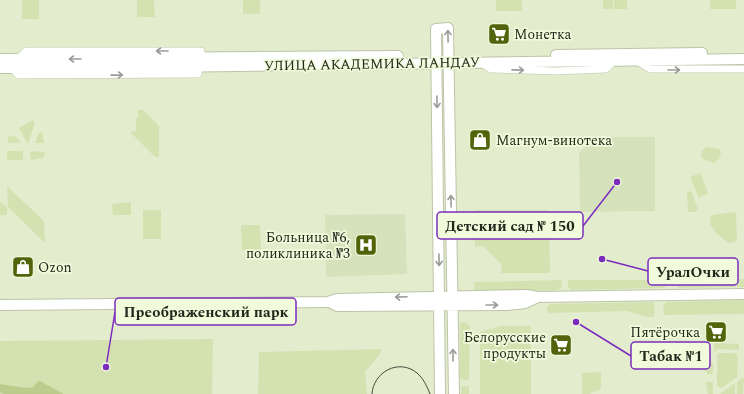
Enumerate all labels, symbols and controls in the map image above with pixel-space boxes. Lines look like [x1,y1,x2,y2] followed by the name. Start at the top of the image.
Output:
[486,21,512,47] supermarket icon: Монетка
[514,24,572,45] place label: Монетка
[444,30,452,43] one-way arrow
[156,47,169,55] one-way arrow
[264,52,480,76] street label: УЛИЦА АКАДЕМИКА ЛАНДАУ
[69,55,82,63] one-way arrow
[511,66,524,74] one-way arrow
[667,66,680,74] one-way arrow
[110,71,123,79] one-way arrow
[433,95,441,108] one-way arrow
[467,127,493,153] shop icon: Магнум-винотека
[496,130,612,151] place label: Магнум-винотека
[447,195,455,208] one-way arrow
[437,212,583,239] callout: Детский сад № 150
[445,215,575,238] text: Детский сад № 150
[246,227,350,264] place label: Больница №6, поликлиника №3
[353,232,379,258] hospital icon: Больница №6, поликлиника №3
[436,253,443,266] one-way arrow
[10,254,36,280] shop icon: Ozon
[38,257,72,278] place label: Ozon
[648,258,738,285] callout: УралОчки
[656,261,730,284] text: УралОчки
[395,293,408,301] one-way arrow
[115,298,296,325] callout: Преображенский парк
[123,301,289,324] text: Преображенский парк
[485,301,498,309] one-way arrow
[703,319,729,345] supermarket icon: Пятёрочка
[630,322,700,343] place label: Пятёрочка
[464,327,546,364] place label: Белорусские продукты
[548,332,574,358] supermarket icon: Белорусские продукты
[631,342,710,369] callout: Табак №1
[639,345,703,368] text: Табак №1
[449,349,457,362] one-way arrow

